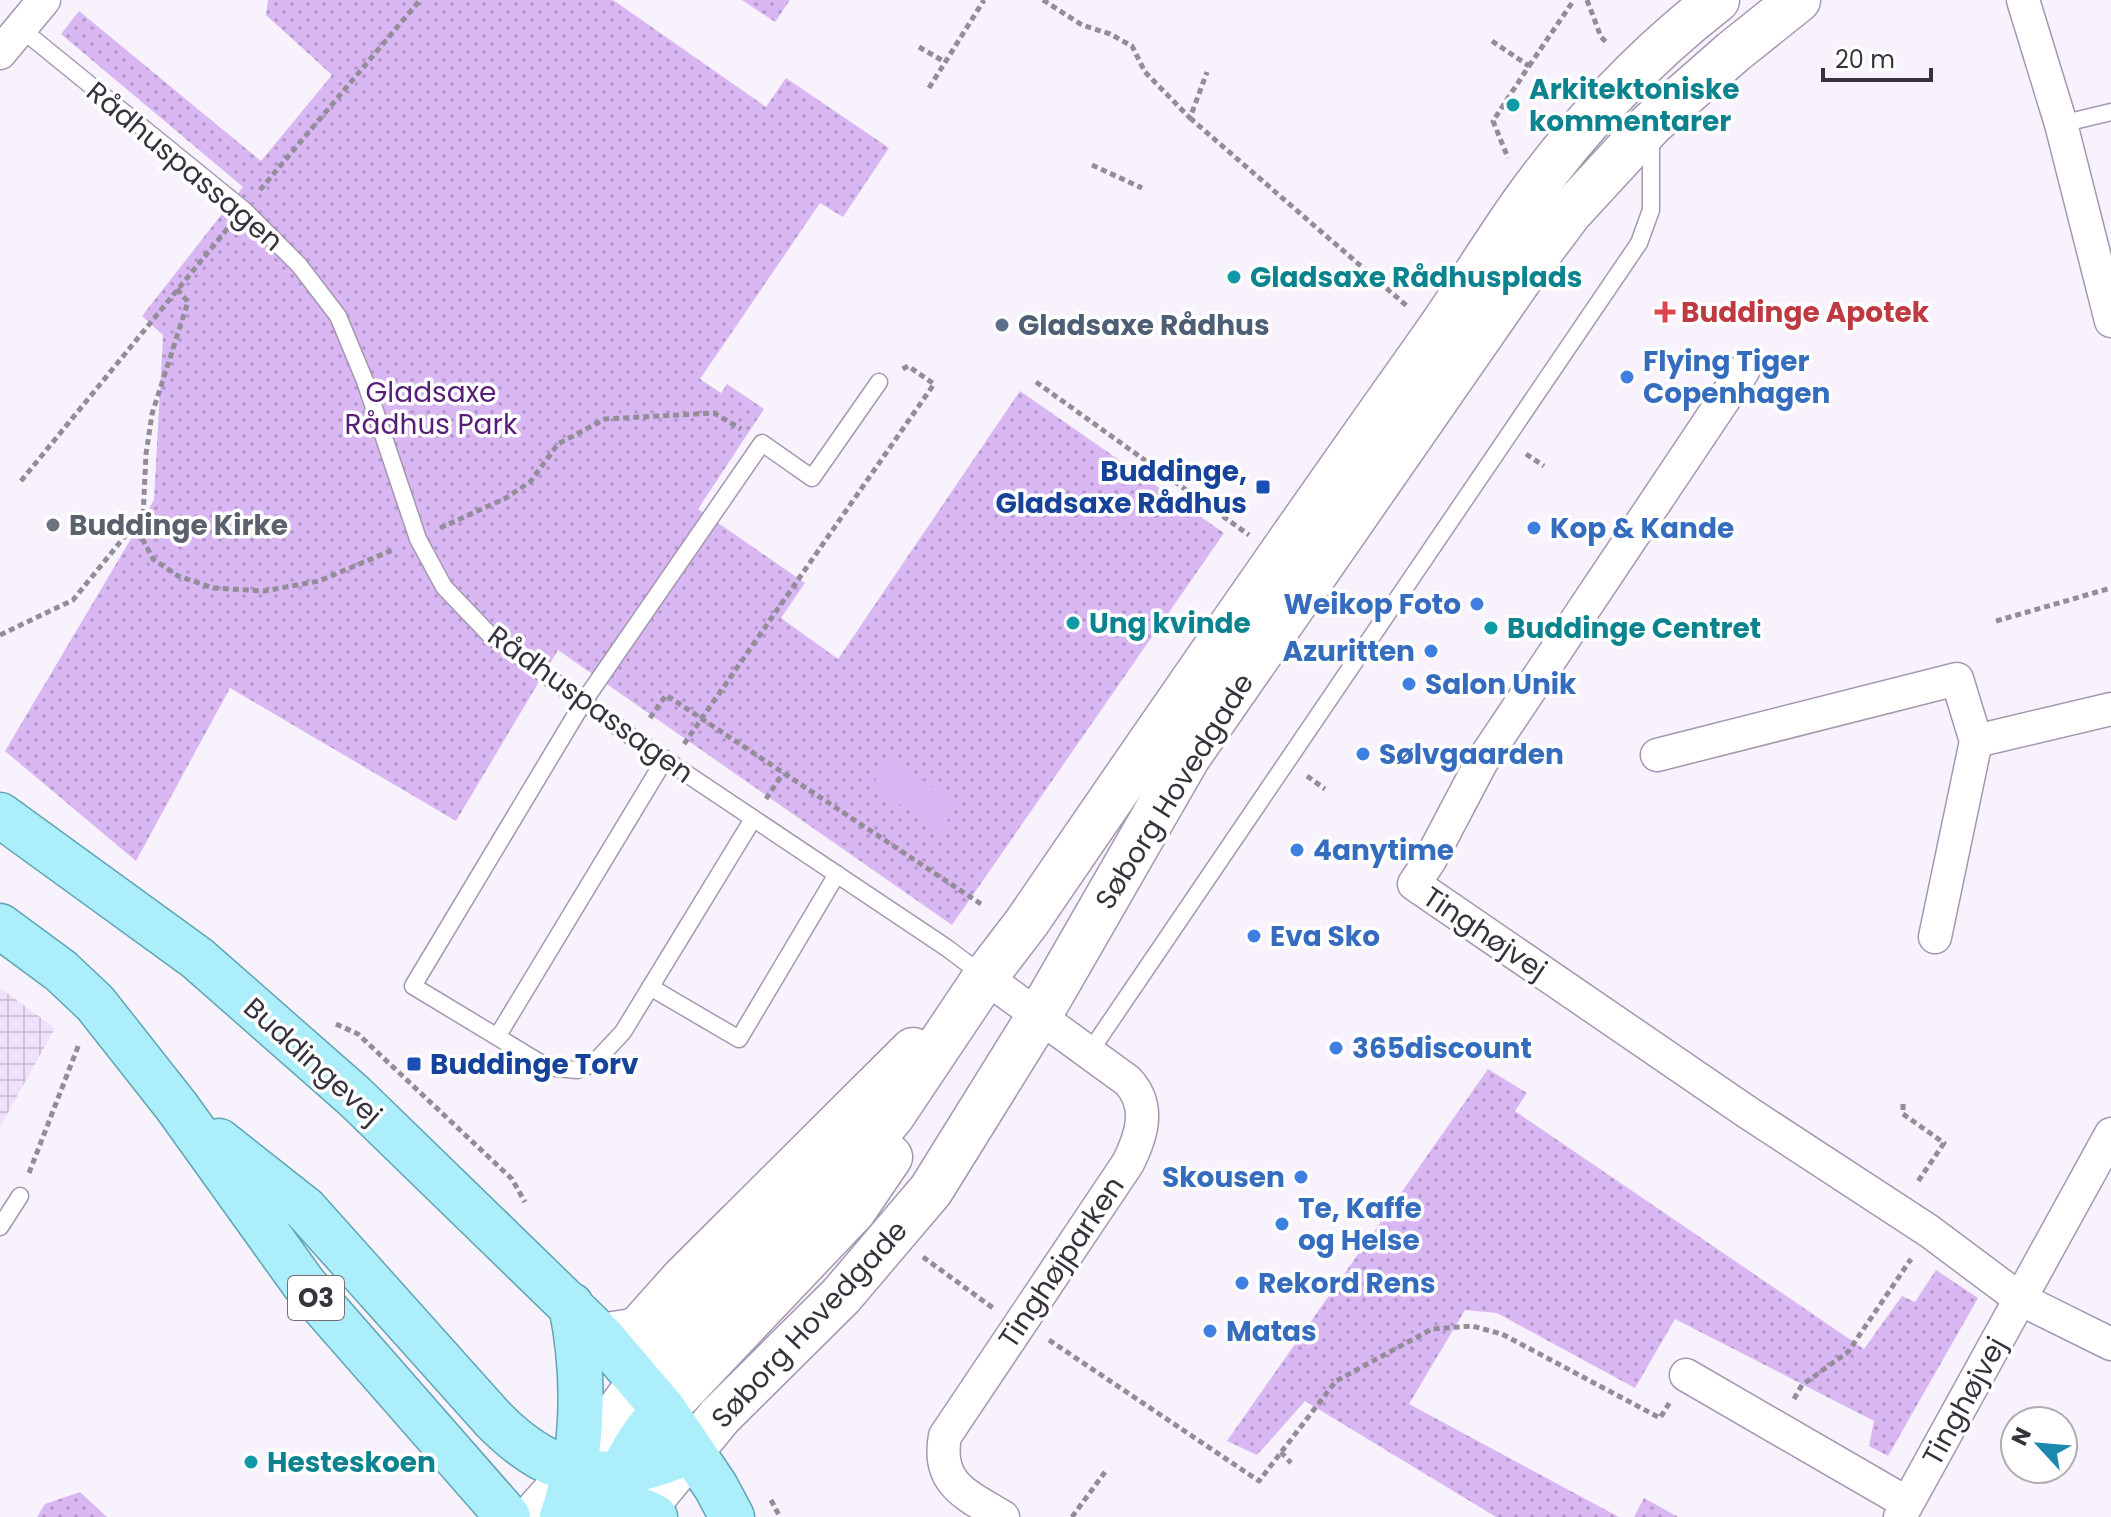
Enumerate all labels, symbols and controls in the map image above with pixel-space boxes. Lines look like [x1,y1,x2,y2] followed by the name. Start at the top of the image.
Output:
[1823,32,1931,82] scale bar
[1835,43,1895,76] text: 20 m
[1529,70,1740,141] place label: Arkitektoniske kommentarer
[78,73,291,260] street label: Rådhuspassagen
[1504,96,1522,114] marker: Arkitektoniske kommentarer
[1250,258,1582,297] place label: Gladsaxe Rådhusplads
[1225,268,1243,286] marker: Gladsaxe Rådhusplads
[1681,293,1930,332] place label: Buddinge Apotek
[1656,303,1674,321] marker: Buddinge Apotek
[1018,306,1270,345] place label: Gladsaxe Rådhus
[993,316,1011,334] marker: Gladsaxe Rådhus
[1643,342,1830,413] place label: Flying Tiger Copenhagen
[1618,368,1636,386] marker: Flying Tiger Copenhagen
[345,373,518,444] park label: Gladsaxe Rådhus Park
[995,452,1247,523] place label: Buddinge, Gladsaxe Rådhus
[1254,478,1272,496] marker: Buddinge, Gladsaxe Rådhus
[69,506,288,545] place label: Buddinge Kirke
[1550,509,1734,548] place label: Kop & Kande
[44,516,62,534] marker: Buddinge Kirke
[1525,519,1543,537] marker: Kop & Kande
[1284,585,1461,624] place label: Weikop Foto
[1468,595,1486,613] marker: Weikop Foto
[1089,604,1251,643] place label: Ung kvinde
[1507,609,1761,648] place label: Buddinge Centret
[1064,614,1082,632] marker: Ung kvinde
[480,616,702,792] street label: Rådhuspassagen
[1482,619,1500,637] marker: Buddinge Centret
[1283,632,1415,671] place label: Azuritten
[1422,642,1440,660] marker: Azuritten
[1425,665,1577,704] place label: Salon Unik
[1086,666,1263,917] street label: Søborg Hovedgade
[1400,675,1418,693] marker: Salon Unik
[1379,735,1564,774] place label: Sølvgaarden
[1354,745,1372,763] marker: Sølvgaarden
[1313,831,1454,870] place label: 4anytime
[1288,841,1306,859] marker: 4anytime
[1415,878,1554,989] street label: Tinghøjvej
[1270,917,1380,956] place label: Eva Sko
[1245,927,1263,945] marker: Eva Sko
[235,989,390,1134] street label: Buddingevej
[1352,1029,1532,1068] place label: 365discount
[1327,1039,1345,1057] marker: 365discount
[430,1045,639,1084] place label: Buddinge Torv
[405,1055,423,1073] marker: Buddinge Torv
[1162,1158,1285,1197] place label: Skousen
[1292,1168,1310,1186] marker: Skousen
[989,1169,1133,1356] street label: Tinghøjparken
[1298,1189,1422,1260] place label: Te, Kaffe og Helse
[703,1212,916,1437] street label: Søborg Hovedgade
[1273,1215,1291,1233] marker: Te, Kaffe og Helse
[1258,1264,1436,1303] place label: Rekord Rens
[1233,1274,1251,1292] marker: Rekord Rens
[288,1276,344,1320] road number: O3
[1226,1312,1317,1351] place label: Matas
[1201,1322,1219,1340] marker: Matas
[1913,1330,2016,1473] street label: Tinghøjvej
[1999,1405,2079,1485] north arrow
[2004,1422,2039,1451] text: N
[267,1443,436,1482] place label: Hesteskoen
[242,1453,260,1471] marker: Hesteskoen

